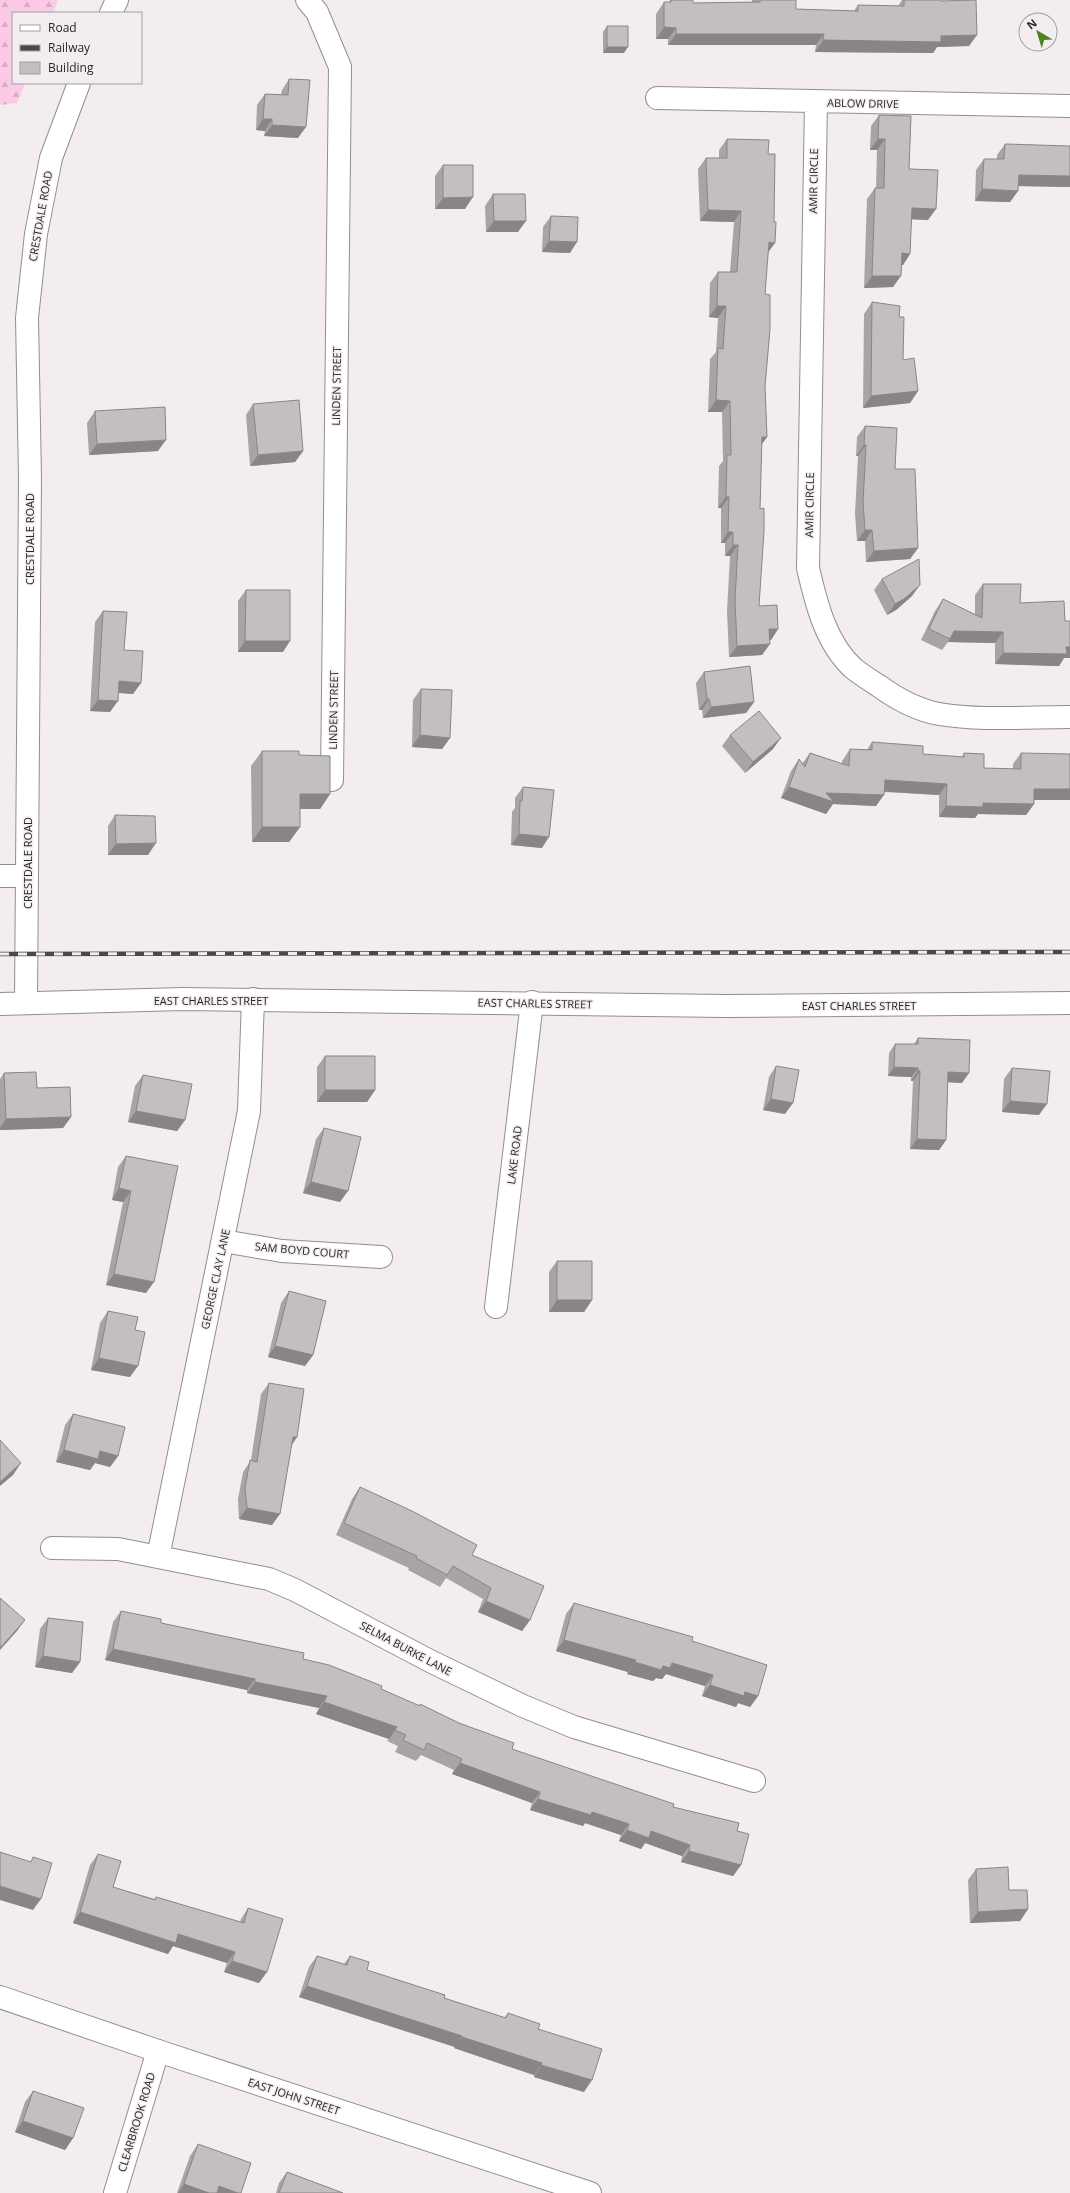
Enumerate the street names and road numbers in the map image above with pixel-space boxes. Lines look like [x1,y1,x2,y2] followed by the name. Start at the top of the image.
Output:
[827,95,899,111] street label: ABLOW DRIVE
[805,148,821,214] street label: AMIR CIRCLE
[25,169,55,263] street label: CRESTDALE ROAD
[328,346,344,426] street label: LINDEN STREET
[801,472,817,538] street label: AMIR CIRCLE
[22,493,37,585] street label: CRESTDALE ROAD
[325,670,341,750] street label: LINDEN STREET
[20,817,35,909] street label: CRESTDALE ROAD
[154,993,268,1008] street label: EAST CHARLES STREET
[478,995,592,1011] street label: EAST CHARLES STREET
[802,998,916,1013] street label: EAST CHARLES STREET
[503,1125,525,1185] street label: LAKE ROAD
[197,1227,233,1331] street label: GEORGE CLAY LANE
[254,1238,350,1262] street label: SAM BOYD COURT
[357,1617,455,1679] street label: SELMA BURKE LANE
[114,2070,158,2174] street label: CLEARBROOK ROAD
[246,2074,342,2118] street label: EAST JOHN STREET

